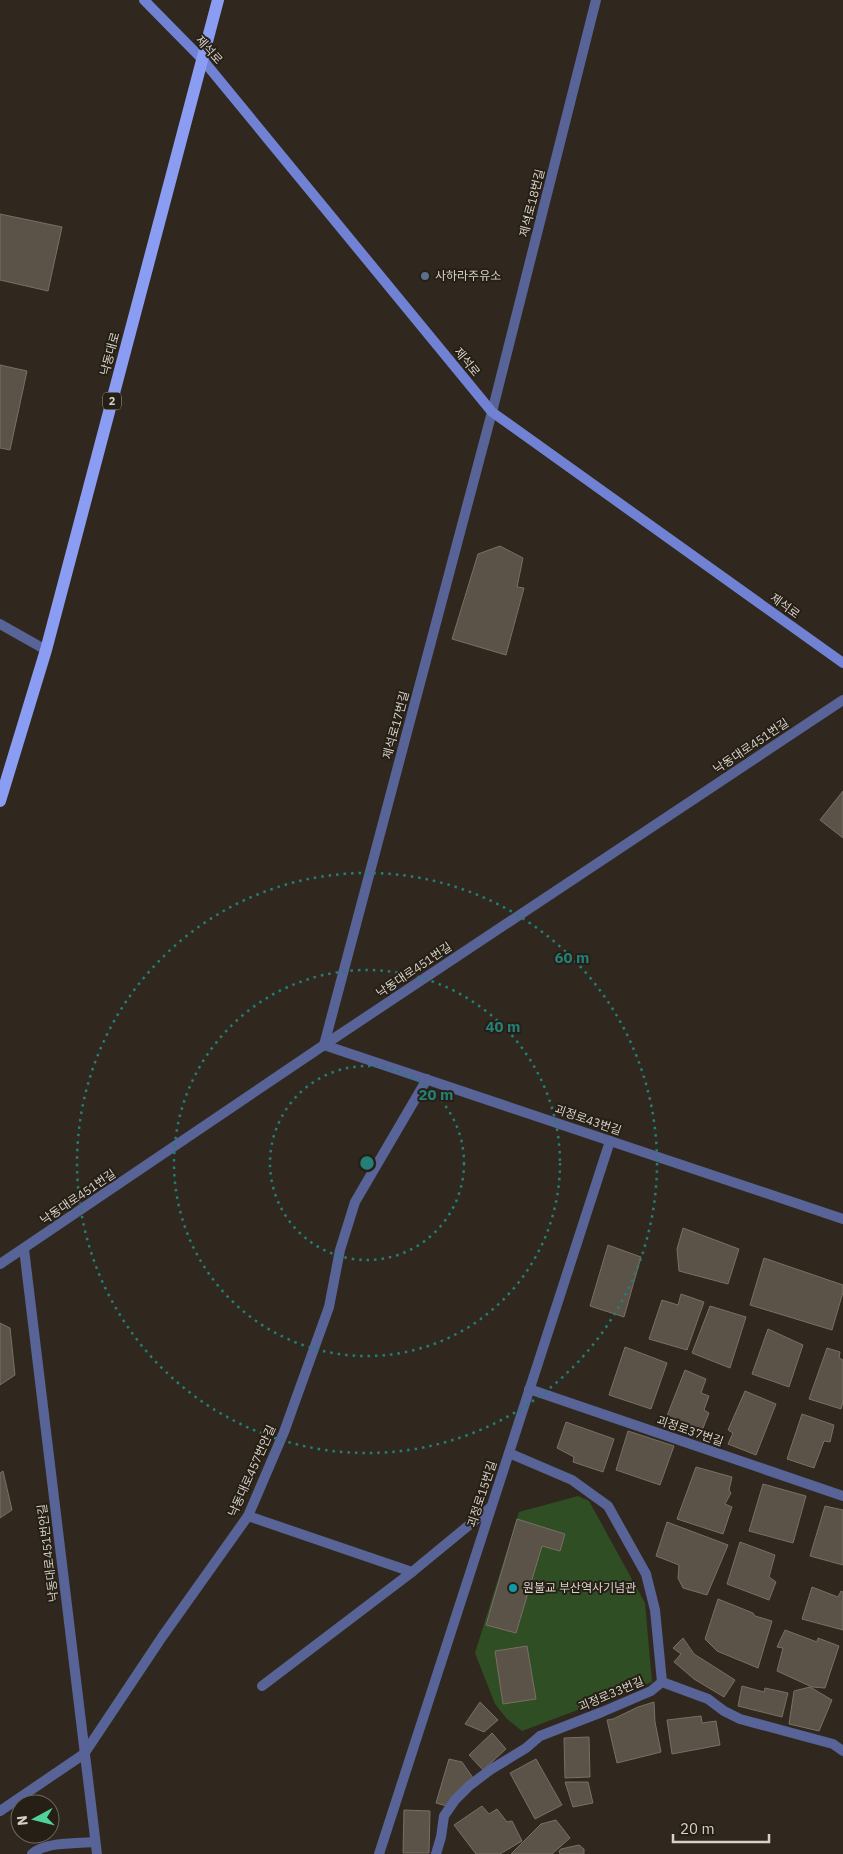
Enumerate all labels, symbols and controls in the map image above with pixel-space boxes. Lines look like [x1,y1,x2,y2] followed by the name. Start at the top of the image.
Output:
[193,32,226,67] street label: 제석로
[516,167,547,238] street label: 제석로18번길
[435,268,501,283] place label: 사하라주유소
[419,270,431,282] marker: 사하라주유소
[97,331,122,377] street label: 낙동대로
[451,344,484,379] street label: 제석로
[103,392,121,410] road number: 2
[767,590,803,621] street label: 제석로
[379,689,412,760] street label: 제석로17번길
[710,715,791,776] street label: 낙동대로451번길
[373,939,454,1000] street label: 낙동대로451번길
[555,948,589,967] text: 60 m
[486,1017,520,1036] text: 40 m
[419,1085,453,1104] text: 20 m
[553,1101,624,1138] street label: 괴정로43번길
[358,1154,376,1172] centre of rings
[37,1166,118,1227] street label: 낙동대로451번길
[655,1412,726,1449] street label: 괴정로37번길
[225,1423,279,1519] street label: 낙동대로457번안길
[464,1458,499,1529] street label: 괴정로15번길
[34,1503,61,1603] street label: 낙동대로451번안길
[523,1580,636,1595] place label: 원불교 부산역사기념관
[507,1582,519,1594] marker: 원불교 부산역사기념관
[576,1673,646,1714] street label: 괴정로33번길
[10,1794,60,1844] north arrow
[673,1812,769,1844] scale bar
[13,1814,32,1827] text: N
[680,1819,715,1838] text: 20 m

